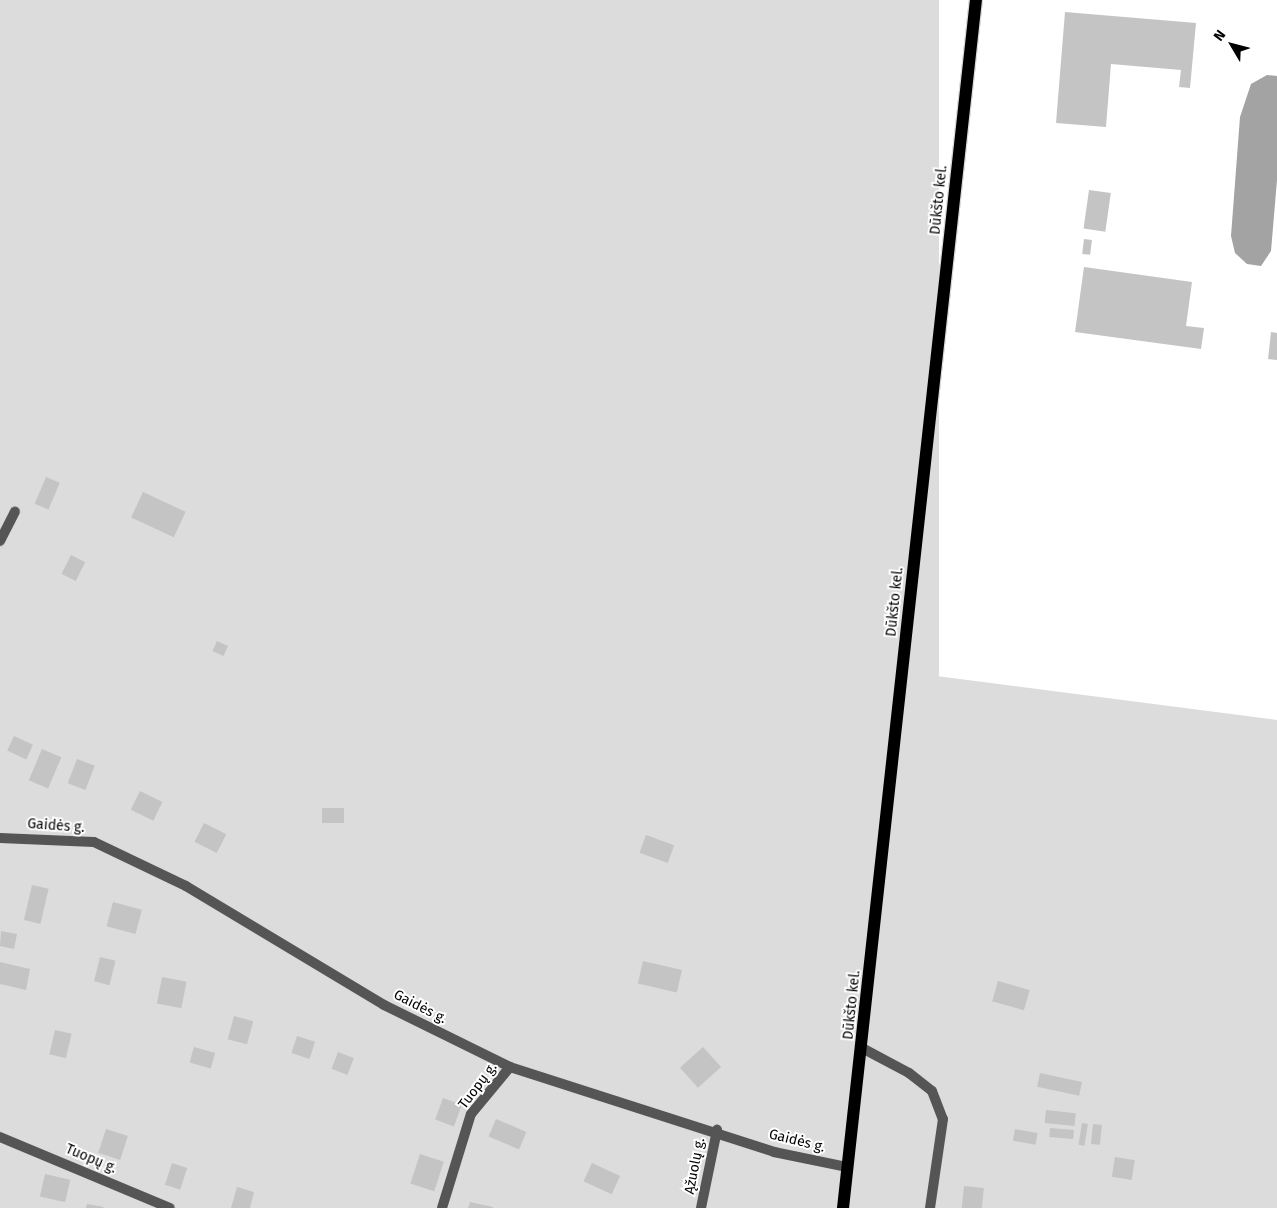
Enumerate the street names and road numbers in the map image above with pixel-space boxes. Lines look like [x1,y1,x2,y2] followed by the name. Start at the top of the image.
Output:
[927,164,951,236] street label: Dūkšto kel.
[883,566,907,638] street label: Dūkšto kel.
[27,816,85,836] street label: Gaidės g.
[840,969,864,1041] street label: Dūkšto kel.
[391,987,449,1027] street label: Gaidės g.
[455,1059,501,1113] street label: Tuopų g.
[767,1126,827,1156] street label: Gaidės g.
[681,1136,709,1196] street label: Ąžuolų g.
[63,1141,119,1177] street label: Tuopų g.

